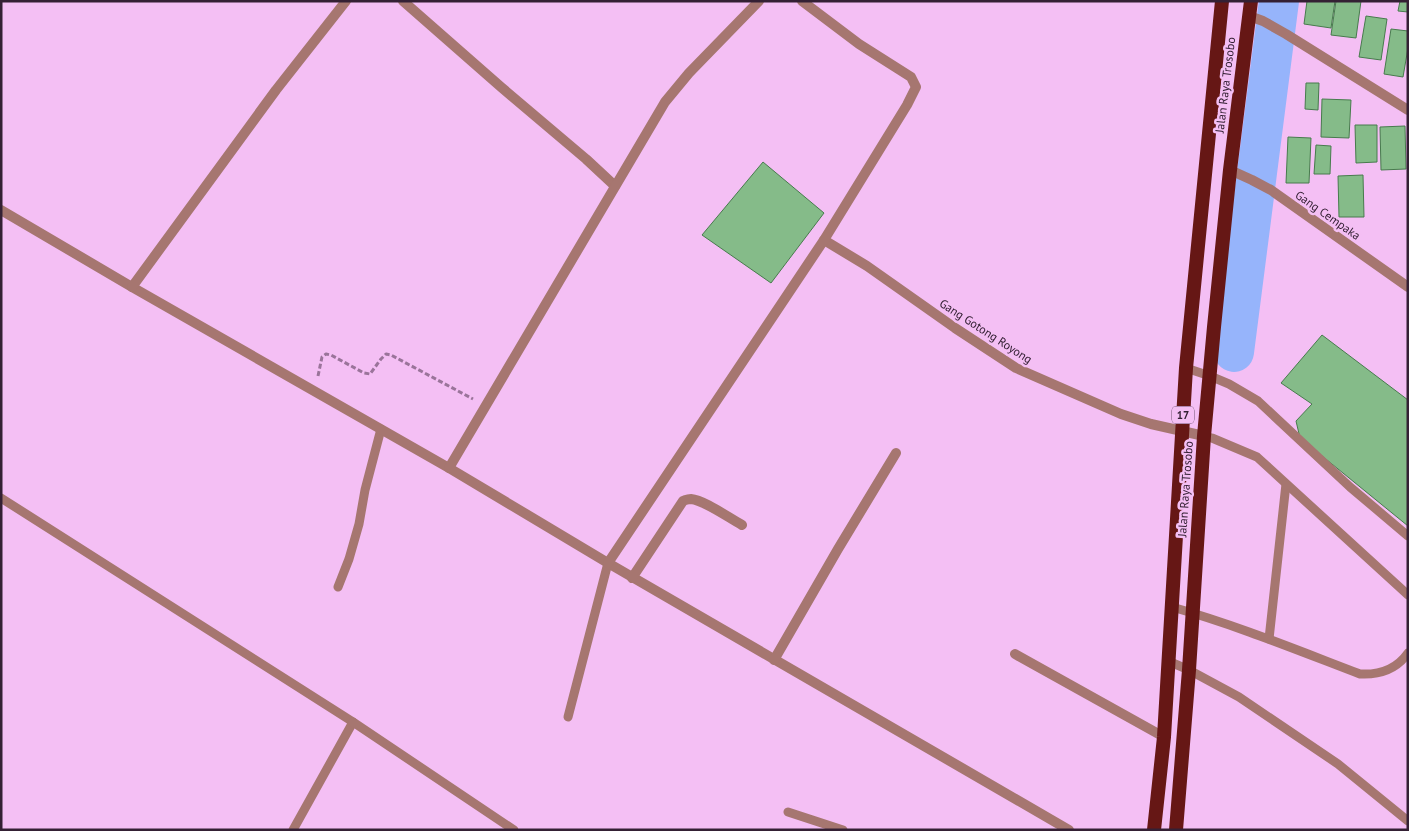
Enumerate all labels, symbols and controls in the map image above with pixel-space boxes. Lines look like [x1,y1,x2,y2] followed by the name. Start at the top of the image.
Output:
[1212,36,1238,135] street label: Jalan Raya Trosobo
[1293,187,1363,243] street label: Gang Cempaka
[937,295,1035,367] street label: Gang Gotong Royong
[1172,406,1194,424] road number: 17
[1174,440,1196,539] street label: Jalan Raya Trosobo

